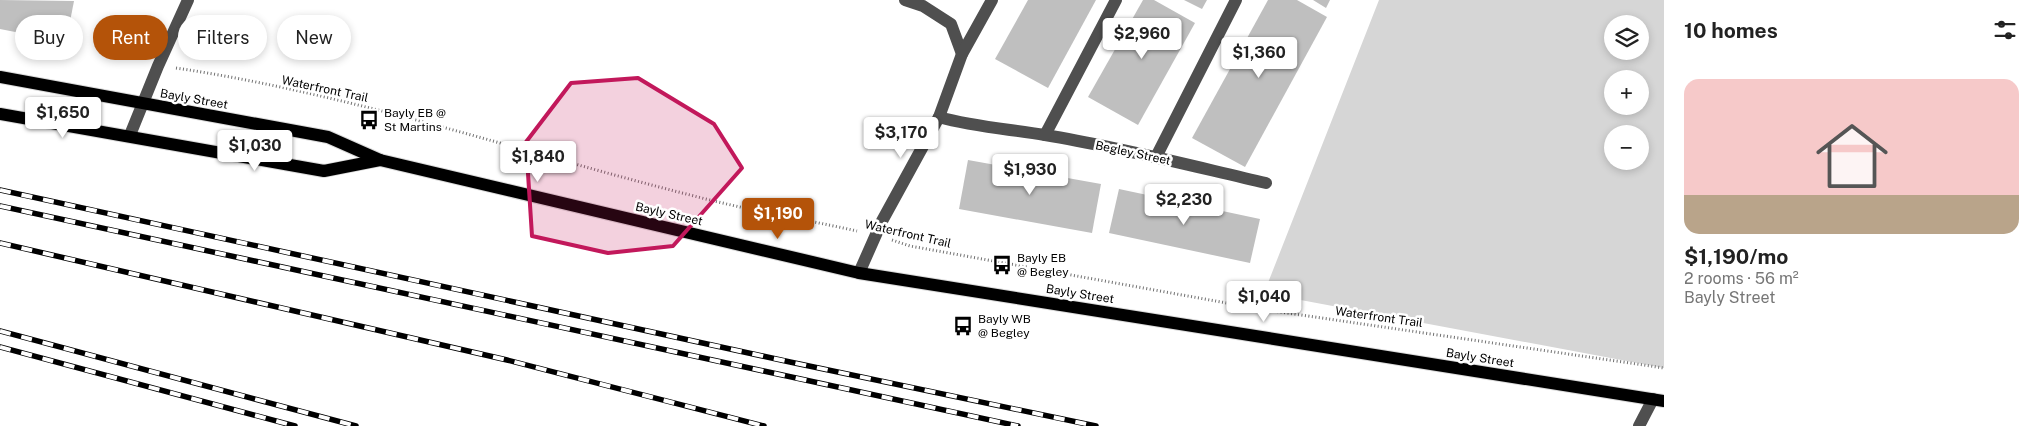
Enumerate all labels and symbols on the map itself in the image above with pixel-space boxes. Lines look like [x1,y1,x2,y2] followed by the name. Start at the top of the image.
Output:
[1101,18,1183,60] pin: $2,960
[1218,36,1300,79] pin: $1,360
[280,73,370,105] street label: Waterfront Trail
[159,86,229,112] street label: Bayly Street
[22,96,104,139] pin: $1,650
[384,106,446,134] place label: Bayly EB @ St Martins
[358,109,380,131] bus stop icon: Bayly EB @ St Martins
[860,116,942,159] pin: $3,170
[214,130,296,172] pin: $1,030
[1094,138,1172,168] street label: Begley Street
[497,140,579,183] pin: $1,840
[989,154,1071,196] pin: $1,930
[1143,184,1225,226] pin: $2,230
[737,198,819,240] pin: $1,190
[634,199,704,229] street label: Bayly Street
[863,217,953,251] street label: Waterfront Trail
[1017,251,1069,279] place label: Bayly EB @ Begley
[991,254,1013,276] bus stop icon: Bayly EB @ Begley
[1223,280,1305,323] pin: $1,040
[1045,282,1115,306] street label: Bayly Street
[1334,304,1424,330] street label: Waterfront Trail
[978,312,1031,340] place label: Bayly WB @ Begley
[952,315,974,337] bus stop icon: Bayly WB @ Begley
[1445,346,1515,370] street label: Bayly Street

